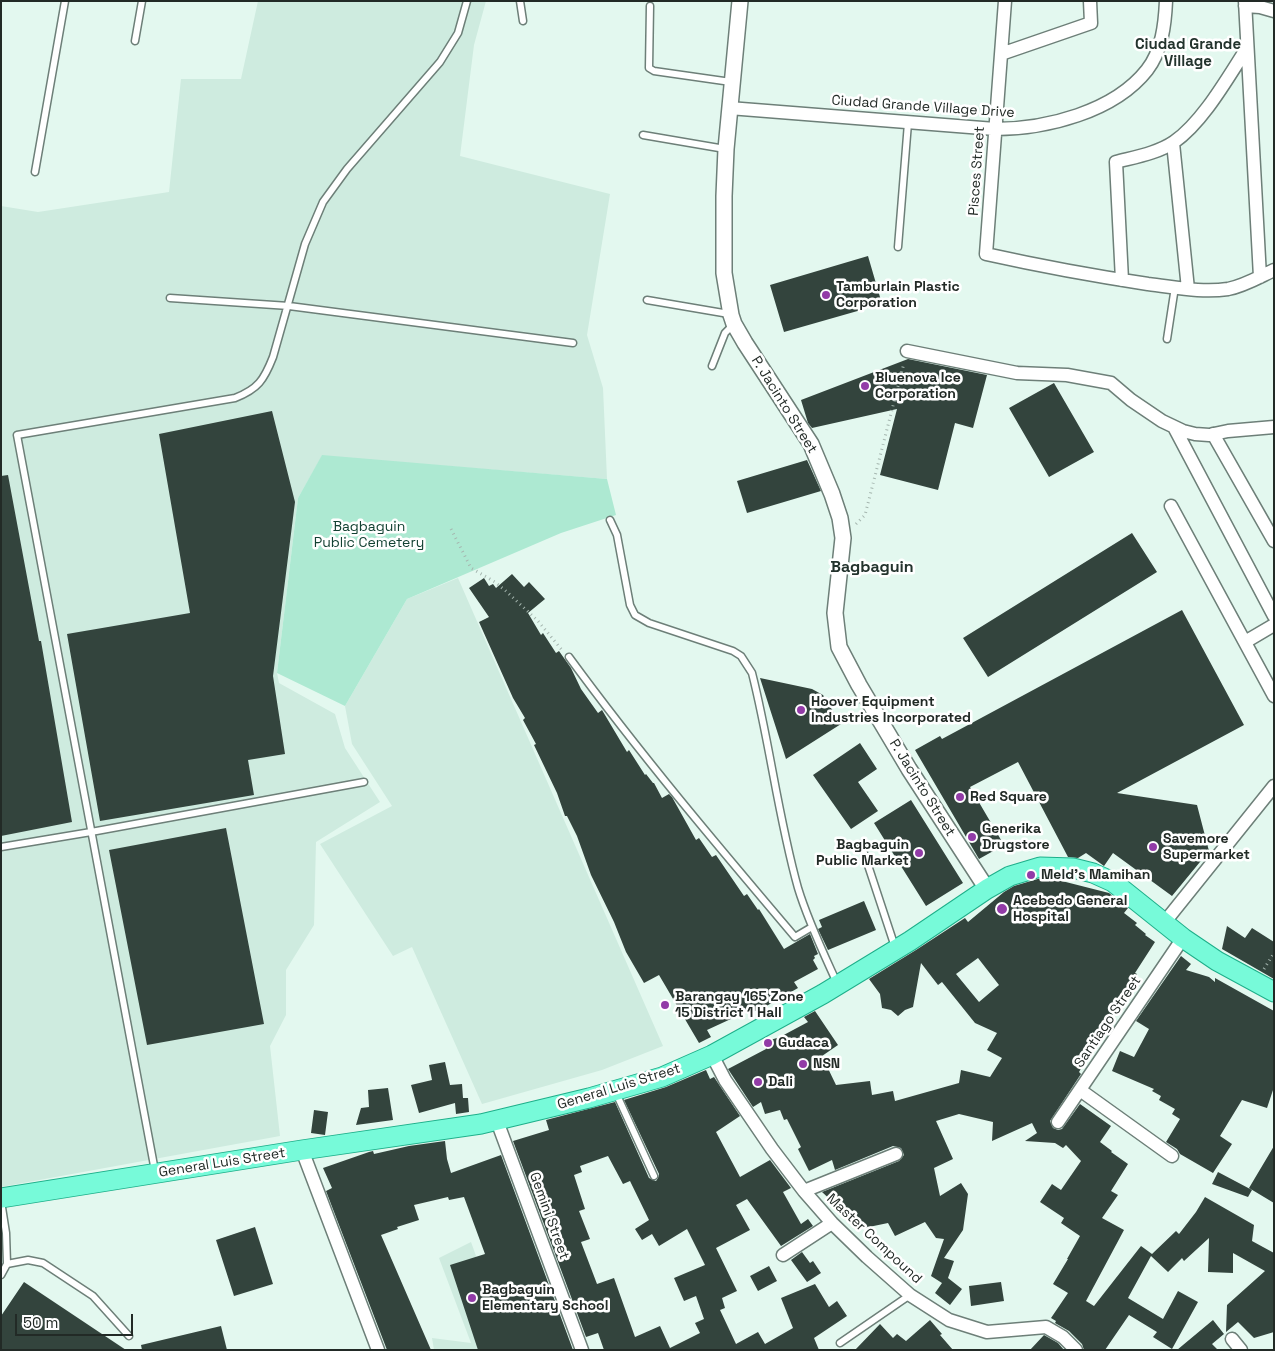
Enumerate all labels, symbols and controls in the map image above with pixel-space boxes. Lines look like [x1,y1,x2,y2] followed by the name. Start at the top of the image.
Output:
[1135,36,1241,71] district label: Ciudad Grande Village
[831,92,1015,122] street label: Ciudad Grande Village Drive
[965,126,989,216] street label: Pisces Street
[836,279,960,312] place label: Tamburlain Plastic Corporation
[820,289,832,301] marker: Tamburlain Plastic Corporation
[747,353,821,457] street label: P. Jacinto Street
[875,370,961,402] place label: Bluenova Ice Corporation
[859,380,871,392] marker: Bluenova Ice Corporation
[314,519,424,552] park label: Bagbaguin Public Cemetery
[830,558,914,578] district label: Bagbaguin
[811,694,971,726] place label: Hoover Equipment Industries Incorporated
[795,704,807,716] marker: Hoover Equipment Industries Incorporated
[885,736,959,840] street label: P. Jacinto Street
[970,789,1047,805] place label: Red Square
[954,791,966,803] marker: Red Square
[982,821,1050,854] place label: Generika Drugstore
[966,831,978,843] marker: Generika Drugstore
[1163,831,1250,864] place label: Savemore Supermarket
[816,837,909,870] place label: Bagbaguin Public Market
[1147,841,1159,853] marker: Savemore Supermarket
[913,847,925,859] marker: Bagbaguin Public Market
[1041,867,1150,883] place label: Meld's Mamihan
[1025,869,1037,881] marker: Meld's Mamihan
[1013,893,1127,926] place label: Acebedo General Hospital
[995,902,1009,916] marker: Acebedo General Hospital
[1071,973,1145,1071] street label: Santiago Street
[675,989,804,1022] place label: Barangay 165 Zone 15 District 1 Hall
[659,999,671,1011] marker: Barangay 165 Zone 15 District 1 Hall
[778,1035,829,1051] place label: Gudaca
[762,1037,774,1049] marker: Gudaca
[813,1056,840,1072] place label: NSN
[797,1058,809,1070] marker: NSN
[555,1060,683,1114] street label: General Luis Street
[768,1074,793,1090] place label: Dali
[752,1076,764,1088] marker: Dali
[158,1145,286,1181] street label: General Luis Street
[525,1170,573,1262] street label: Gemini Street
[823,1191,925,1287] street label: Master Compound
[482,1282,608,1314] place label: Bagbaguin Elementary School
[466,1292,478,1304] marker: Bagbaguin Elementary School
[18,1304,135,1336] scale bar
[23,1313,58,1332] text: 50 m

